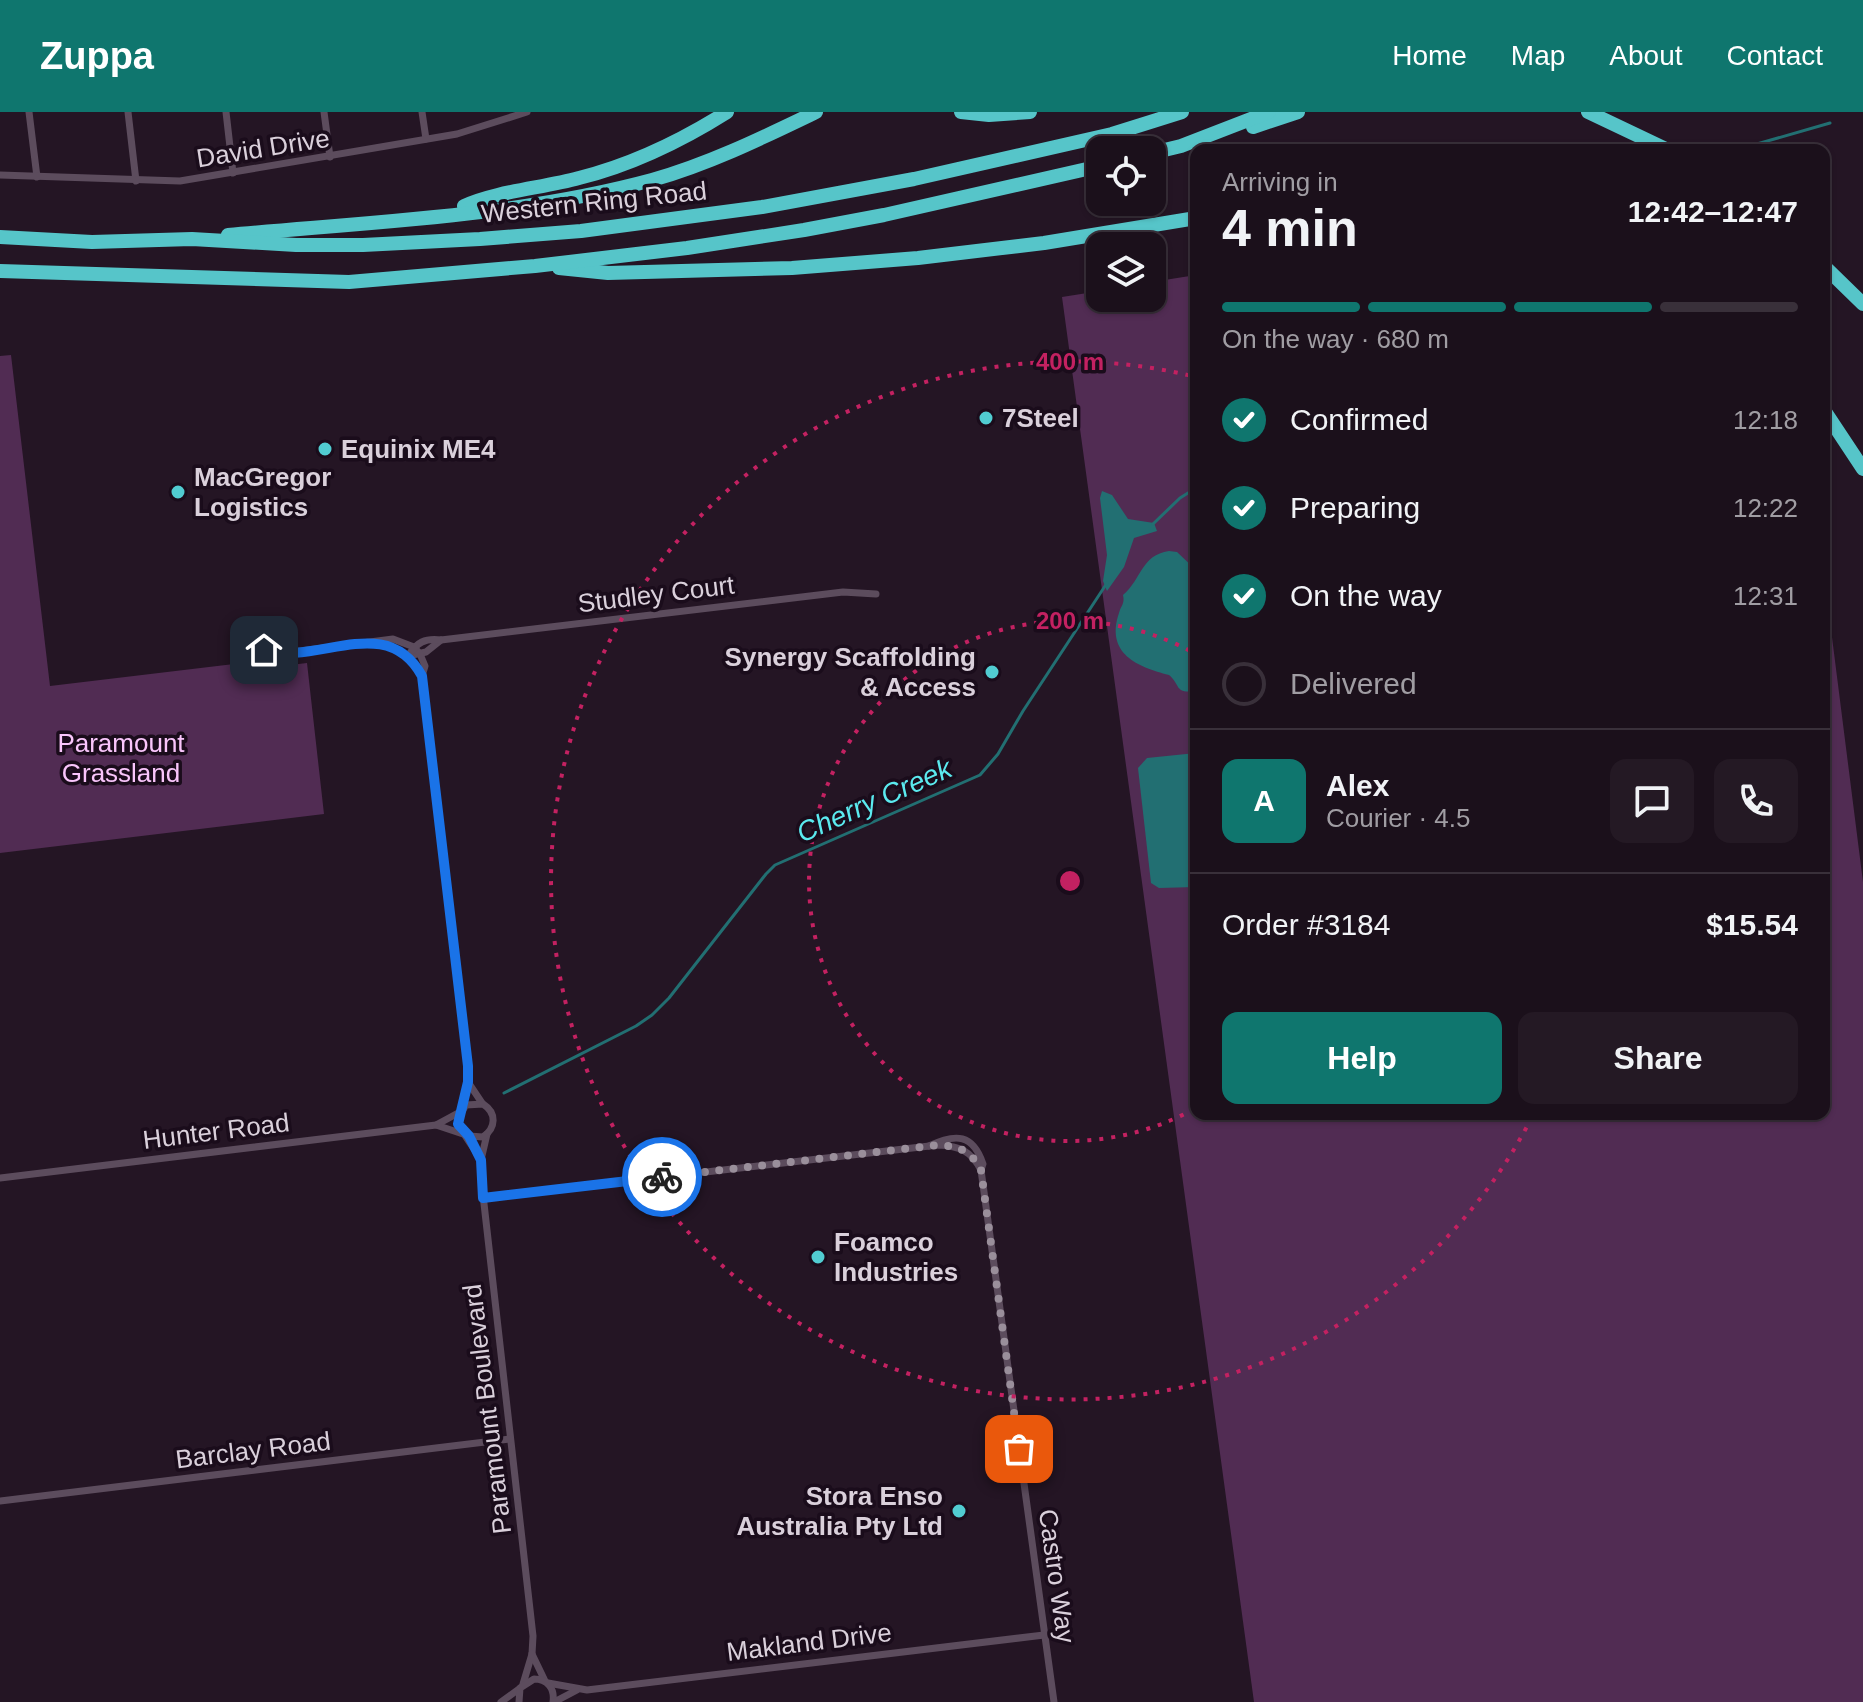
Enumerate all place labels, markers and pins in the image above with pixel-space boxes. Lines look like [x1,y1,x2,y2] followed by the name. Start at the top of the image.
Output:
[1002,403,1079,433] place label: 7Steel
[977,409,995,427] marker: 7Steel
[341,434,496,464] place label: Equinix ME4
[316,440,334,458] marker: Equinix ME4
[194,462,331,522] place label: MacGregor Logistics
[169,483,187,501] marker: MacGregor Logistics
[230,616,298,684] pin
[725,642,976,702] place label: Synergy Scaffolding & Access
[983,663,1001,681] marker: Synergy Scaffolding & Access
[1056,867,1084,895] centre of rings
[834,1227,958,1287] place label: Foamco Industries
[809,1248,827,1266] marker: Foamco Industries
[985,1415,1053,1483] pin
[736,1481,943,1541] place label: Stora Enso Australia Pty Ltd
[950,1502,968,1520] marker: Stora Enso Australia Pty Ltd

